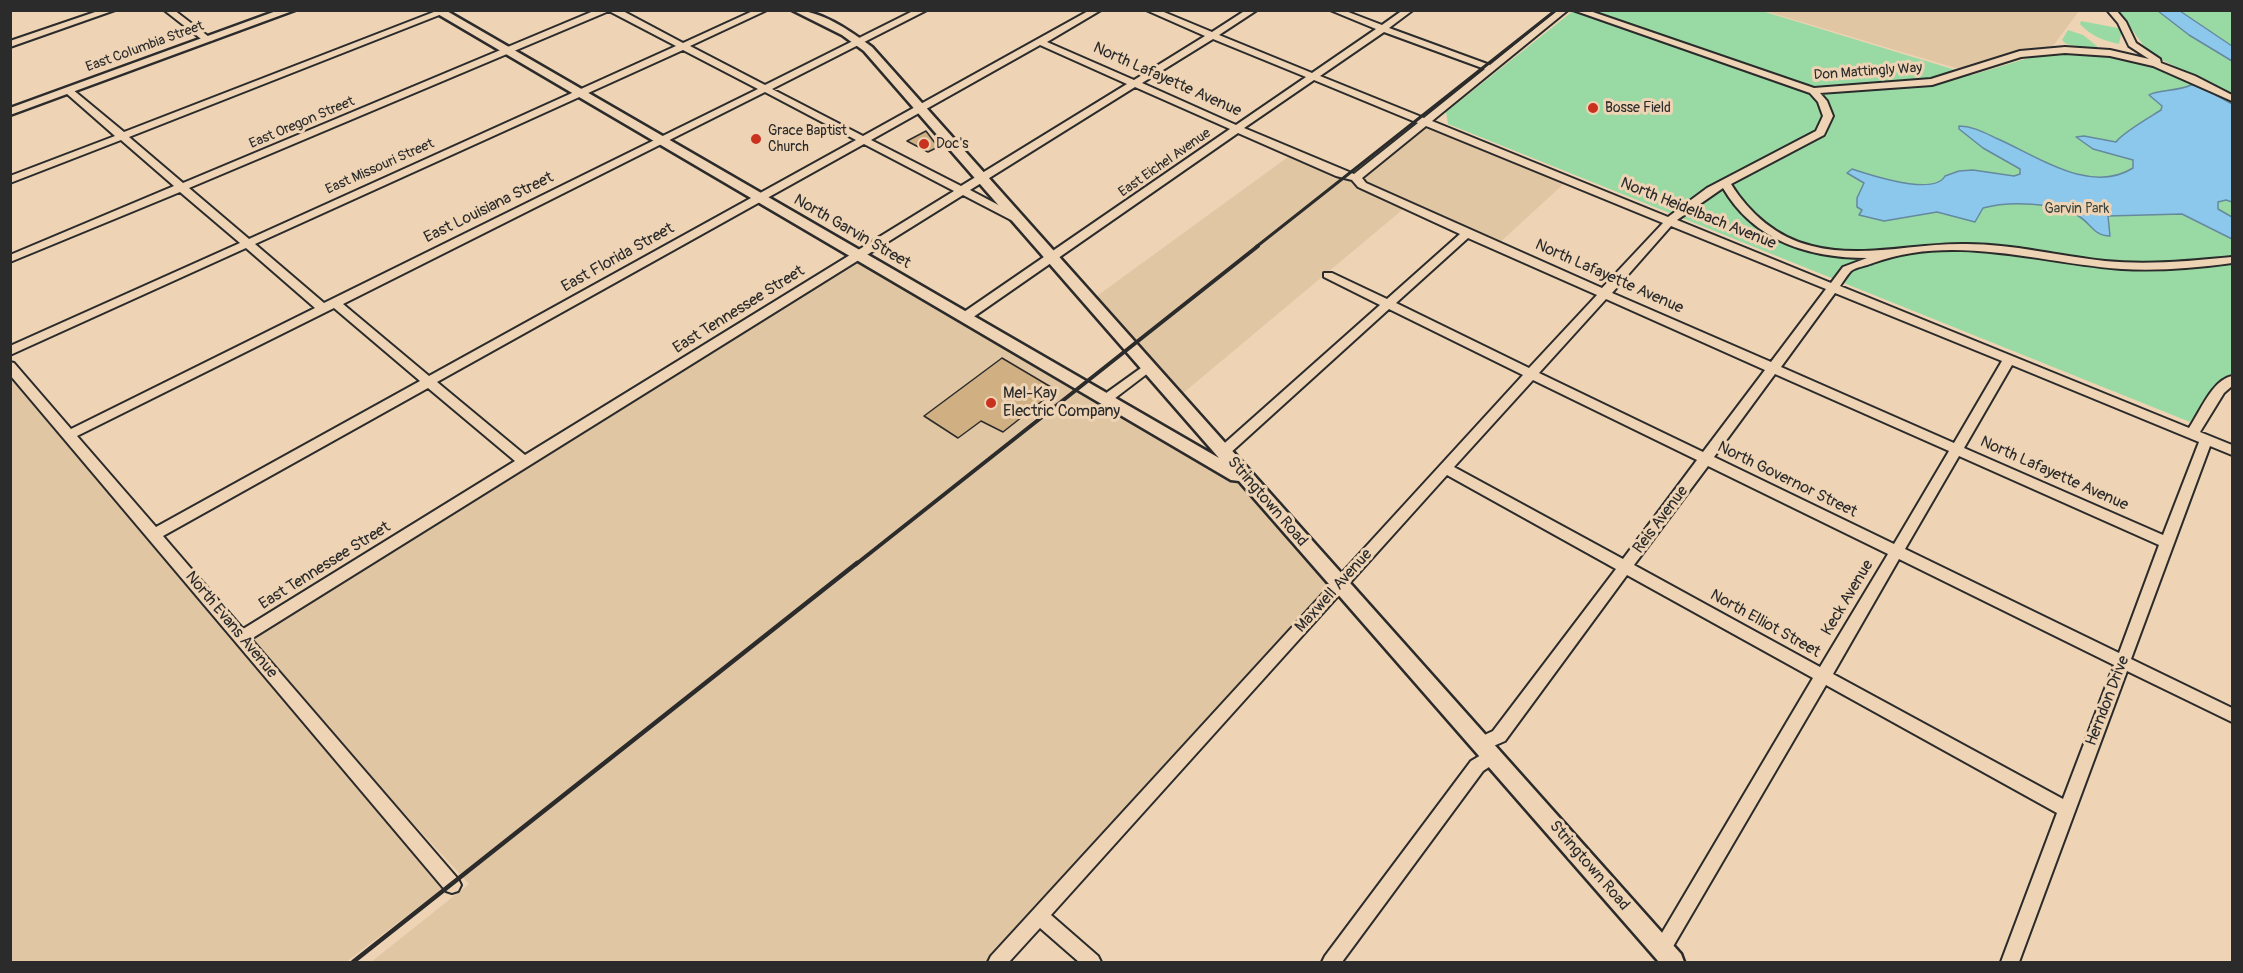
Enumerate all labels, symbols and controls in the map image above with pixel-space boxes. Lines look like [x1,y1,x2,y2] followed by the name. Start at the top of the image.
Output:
[84,18,206,76] street label: East Columbia Street
[1090,39,1244,121] street label: North Lafayette Avenue
[1813,60,1923,84] street label: Don Mattingly Way
[247,93,357,153] street label: East Oregon Street
[1605,100,1671,116] place label: Bosse Field
[1586,101,1600,115] marker: Bosse Field
[768,123,847,156] place label: Grace Baptist Church
[1116,125,1214,201] street label: East Eichel Avenue
[749,132,763,146] marker: Grace Baptist Church
[323,136,437,198] street label: East Missouri Street
[936,136,968,152] place label: Doc's
[917,137,931,151] marker: Doc's
[421,168,557,248] street label: East Louisiana Street
[1617,174,1779,254] street label: North Heidelbach Avenue
[790,191,914,273] street label: North Garvin Street
[2045,201,2109,217] park label: Garvin Park
[558,219,678,297] street label: East Florida Street
[1532,236,1686,318] street label: North Lafayette Avenue
[670,262,808,358] street label: East Tennessee Street
[1003,384,1120,422] place label: Mel-Kay Electric Company
[984,396,998,410] marker: Mel-Kay Electric Company
[1977,433,2131,515] street label: North Lafayette Avenue
[1714,438,1860,522] street label: North Governor Street
[1223,453,1311,551] street label: Stringtown Road
[1629,482,1693,558] street label: Reis Avenue
[256,518,394,614] street label: East Tennessee Street
[1291,545,1377,637] street label: Maxwell Avenue
[1818,557,1878,639] street label: Keck Avenue
[181,568,281,682] street label: North Evans Avenue
[1706,586,1824,662] street label: North Elliot Street
[2082,653,2134,749] street label: Herndon Drive
[1545,817,1633,915] street label: Stringtown Road

